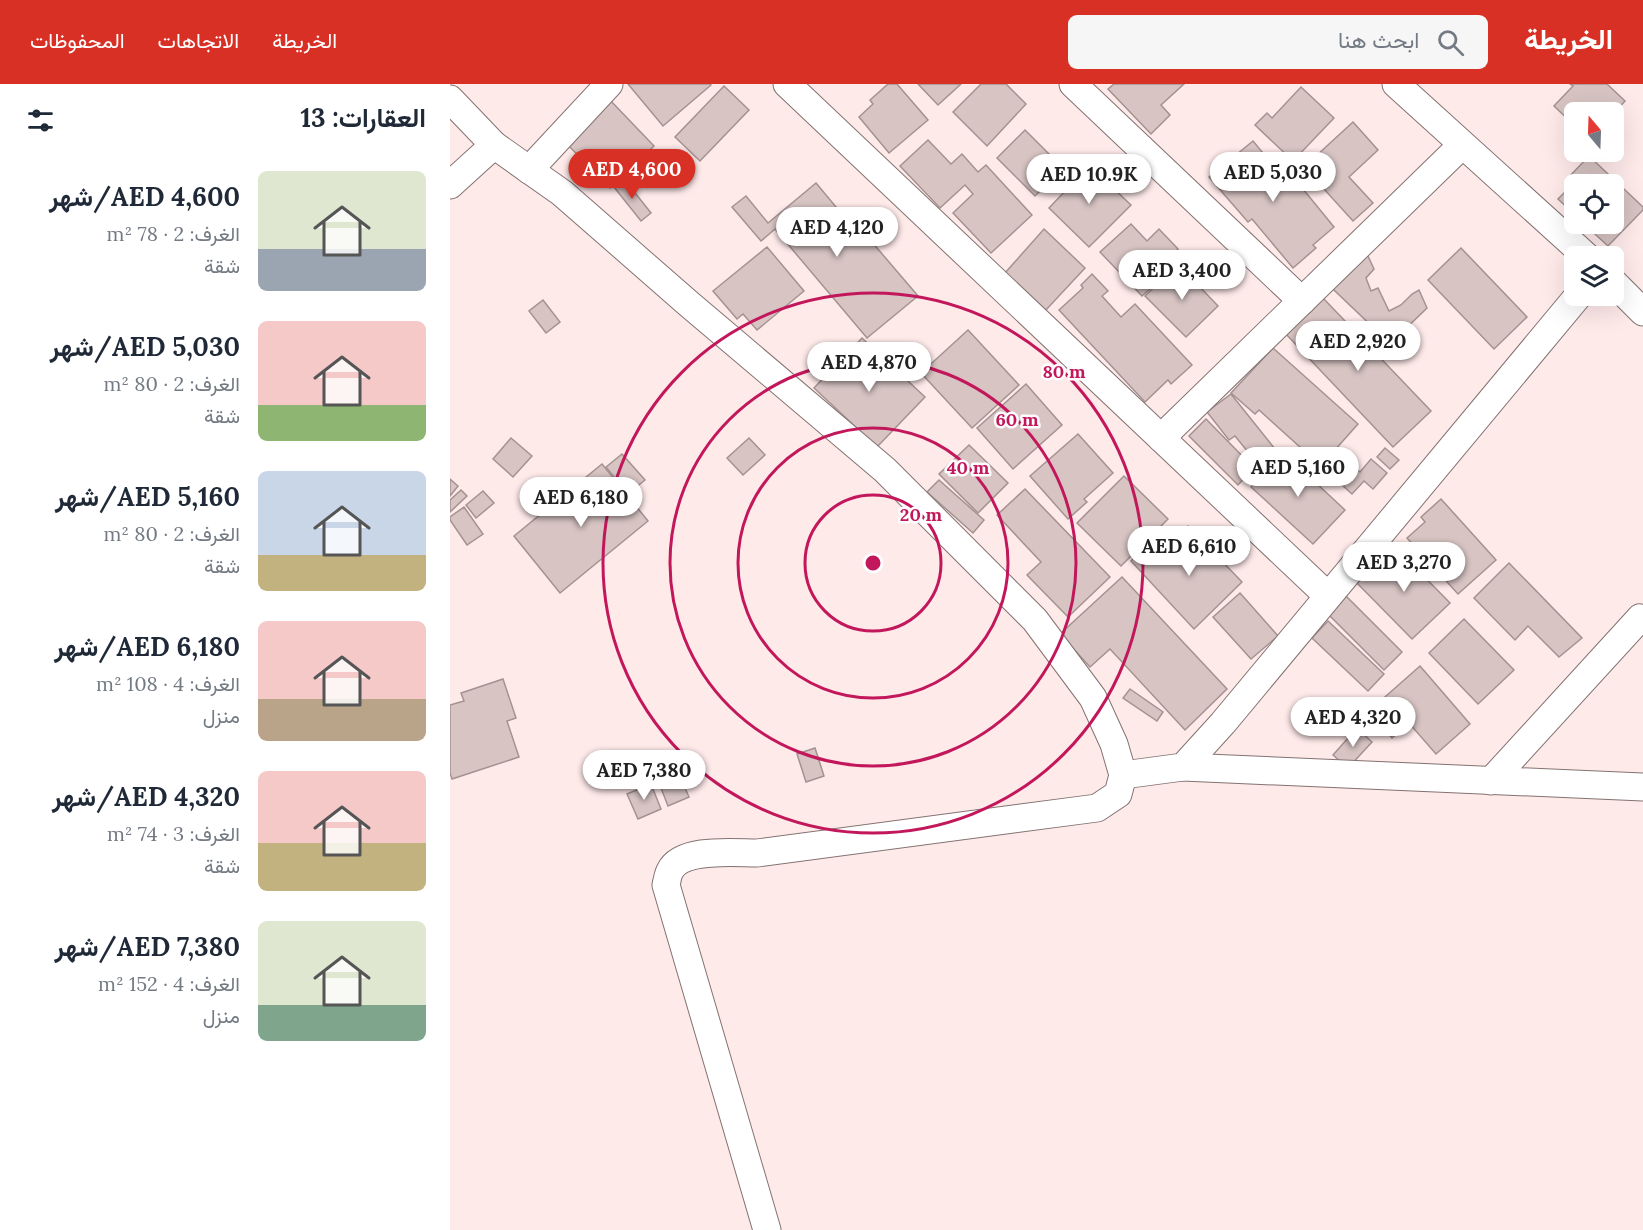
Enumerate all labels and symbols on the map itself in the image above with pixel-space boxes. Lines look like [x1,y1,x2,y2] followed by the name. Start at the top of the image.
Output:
[1564,102,1624,162] north arrow
[563,149,701,200] pin: AED 4,600
[1204,152,1342,203] pin: AED 5,030
[1020,154,1158,205] pin: AED 10.9K
[768,207,906,258] pin: AED 4,120
[1113,250,1251,301] pin: AED 3,400
[1289,321,1427,372] pin: AED 2,920
[800,342,938,393] pin: AED 4,870
[1042,360,1086,383] text: 80 m
[995,408,1039,431] text: 60 m
[1229,447,1367,498] pin: AED 5,160
[947,456,990,479] text: 40 m
[512,477,650,528] pin: AED 6,180
[900,503,943,526] text: 20 m
[1120,526,1258,577] pin: AED 6,610
[1335,542,1473,593] pin: AED 3,270
[863,553,883,573] centre of rings
[1284,697,1422,748] pin: AED 4,320
[575,750,713,801] pin: AED 7,380

